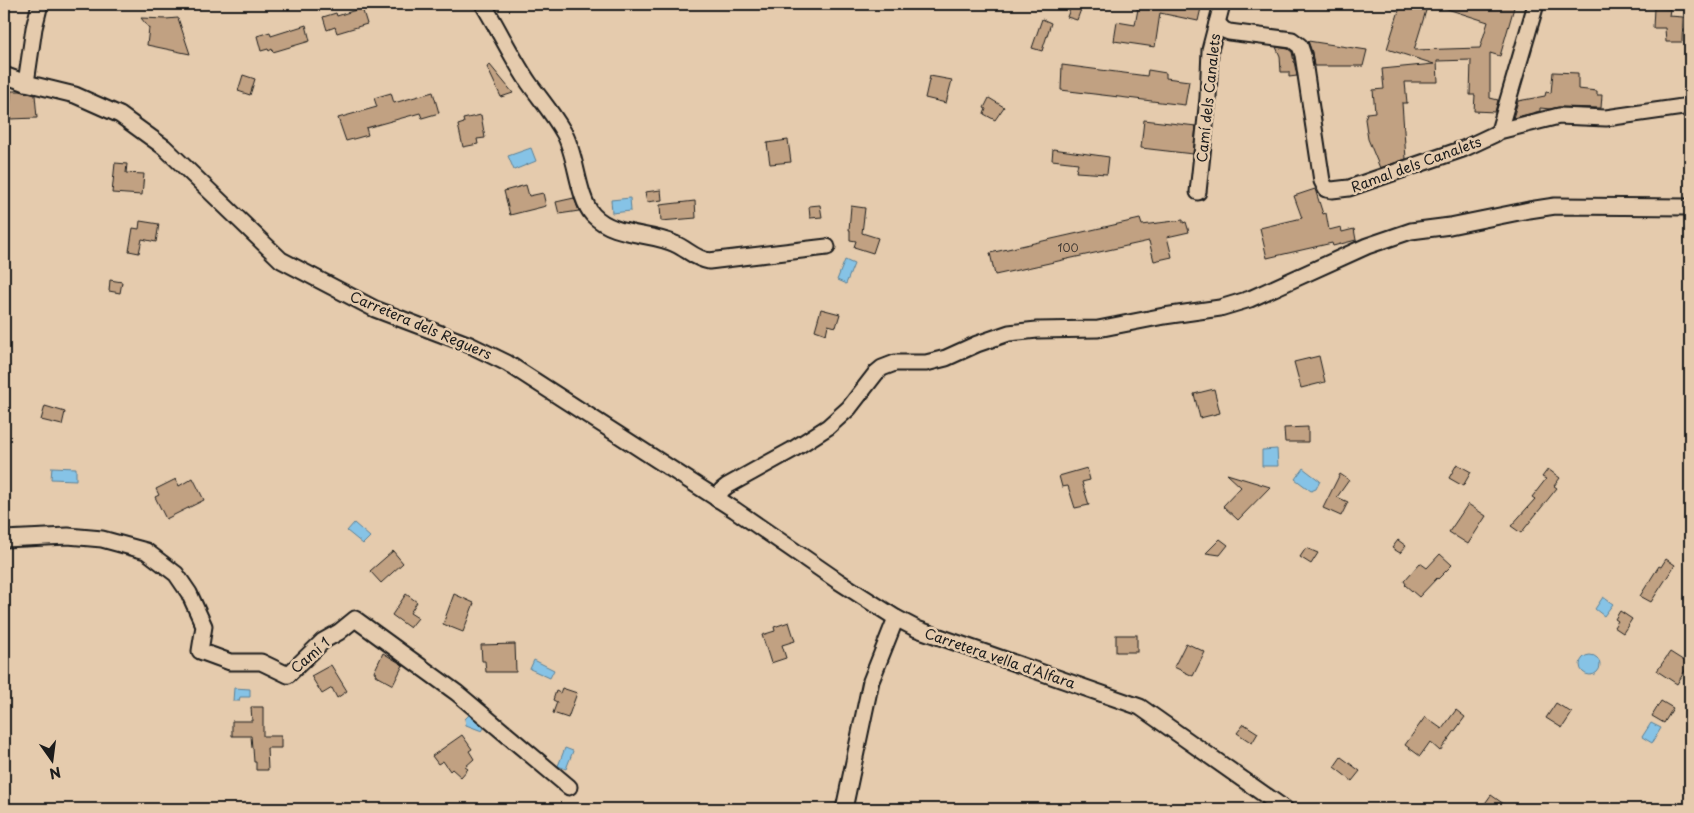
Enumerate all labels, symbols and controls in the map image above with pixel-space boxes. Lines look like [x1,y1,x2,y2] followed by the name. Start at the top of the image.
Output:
[1191,32,1225,163] street label: Camí dels Canalets
[1348,130,1485,197] street label: Ramal dels Canalets
[1057,239,1079,256] house number: 100
[347,286,495,364] street label: Carretera dels Reguers
[922,622,1078,694] street label: Carretera vella d'Alfara
[286,632,334,678] street label: Camí 1
[28,736,78,786] north arrow
[47,762,63,785] text: N

